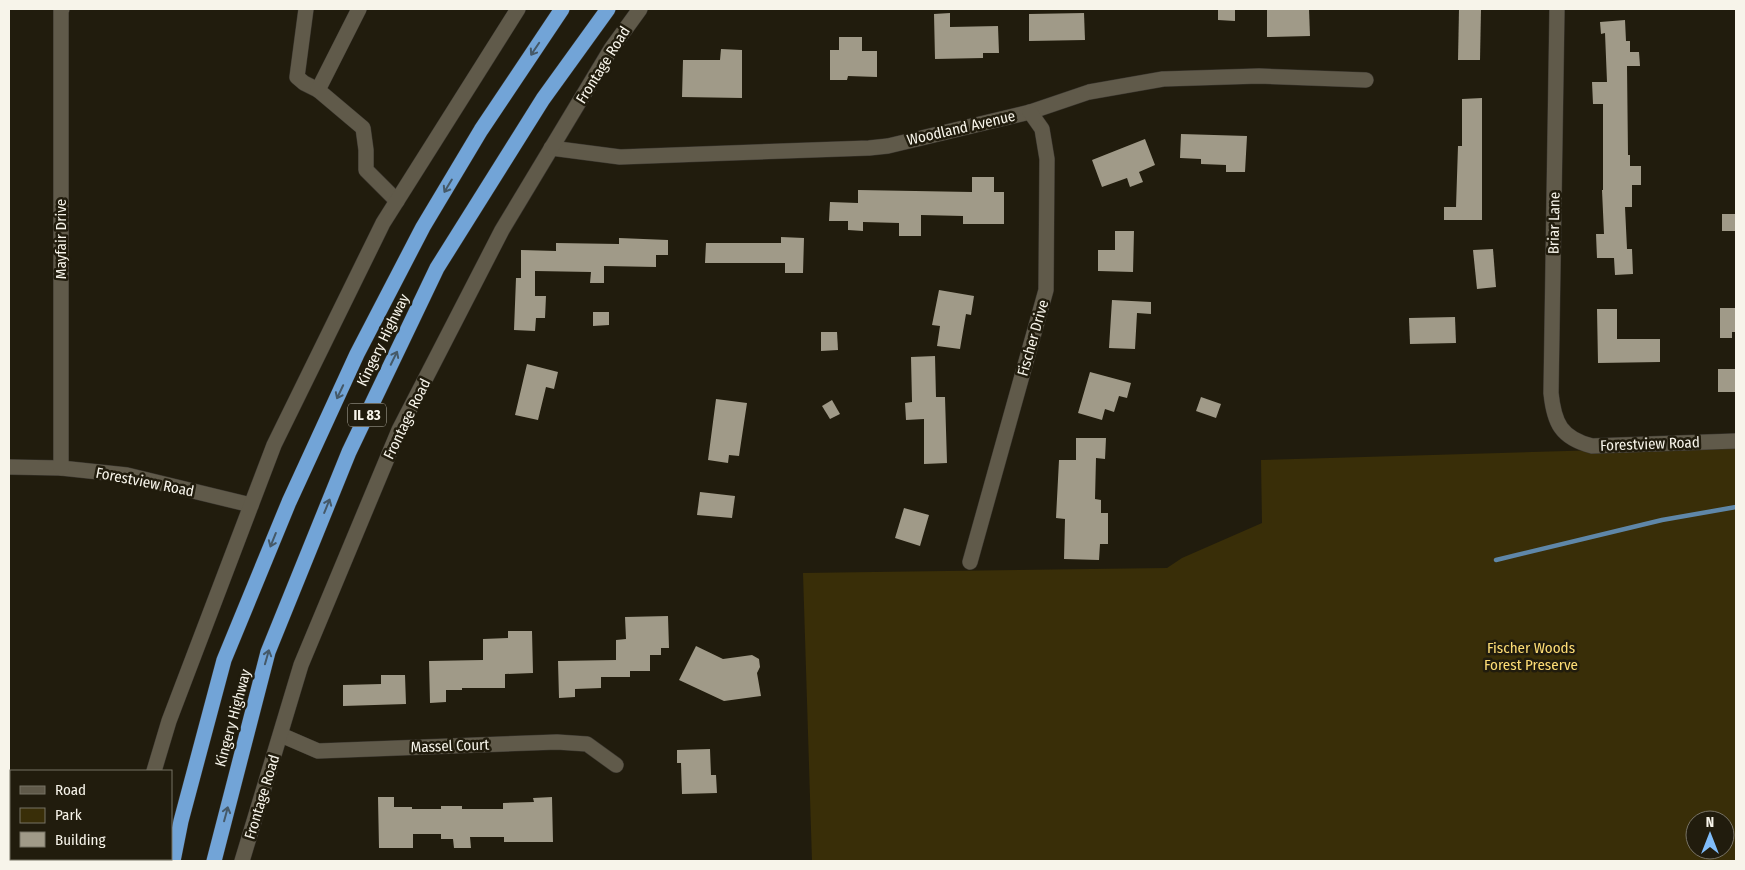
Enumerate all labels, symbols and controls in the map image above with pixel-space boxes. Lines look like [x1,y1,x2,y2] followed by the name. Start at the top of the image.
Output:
[572,23,634,107] street label: Frontage Road
[530,42,540,56] one-way arrow
[905,107,1017,149] street label: Woodland Avenue
[442,179,452,193] one-way arrow
[1544,192,1564,254] street label: Briar Lane
[52,199,70,279] street label: Mayfair Drive
[353,291,413,389] street label: Kingery Highway
[1014,298,1052,378] street label: Fischer Drive
[390,351,399,366] one-way arrow
[380,376,434,462] street label: Frontage Road
[334,384,344,399] one-way arrow
[348,404,386,426] road number: IL 83
[1600,433,1700,455] street label: Forestview Road
[94,464,196,500] street label: Forestview Road
[323,499,332,514] one-way arrow
[268,532,278,547] one-way arrow
[1484,639,1578,674] park label: Fischer Woods Forest Preserve
[262,649,272,665] one-way arrow
[211,667,255,769] street label: Kingery Highway
[410,736,490,756] street label: Massel Court
[241,753,283,841] street label: Frontage Road
[10,770,172,860] legend
[55,781,86,799] text: Road
[55,806,82,824] text: Park
[222,807,231,823] one-way arrow
[1685,810,1735,860] north arrow
[1706,814,1714,831] text: N
[55,831,106,849] text: Building

